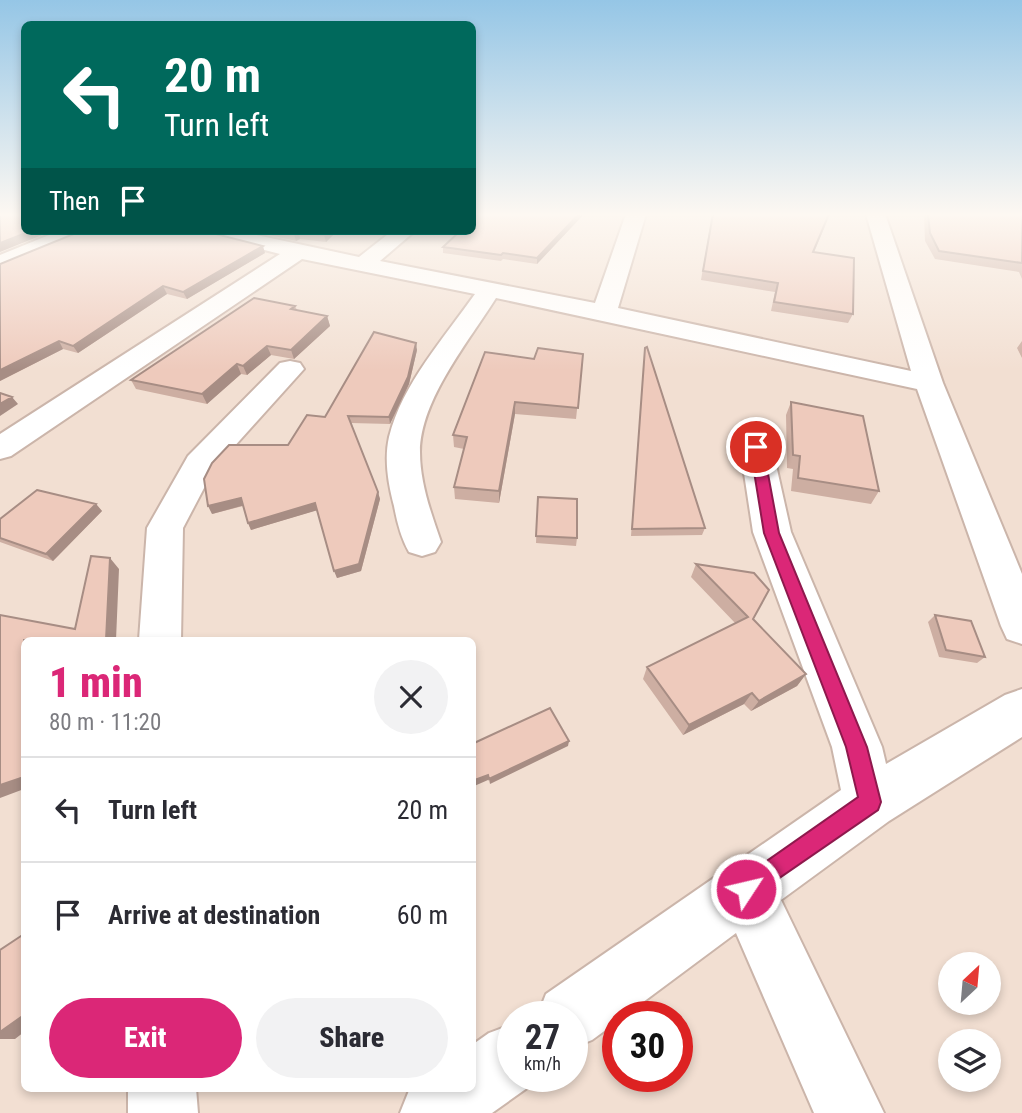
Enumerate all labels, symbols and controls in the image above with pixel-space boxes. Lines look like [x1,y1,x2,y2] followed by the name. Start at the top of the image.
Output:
[164,47,261,104] text: 20 m
[49,49,140,140] icon: left
[164,106,269,144] text: Turn left
[114,182,152,220] icon: arrive
[49,186,100,216] text: Then
[726,417,786,477] pin
[737,428,775,466] icon: arrive
[49,658,143,707] text: 1 min
[374,660,448,734] button: close
[49,709,161,736] text: 80 m · 11:20
[49,791,87,829] icon: left
[108,795,197,825] text: Turn left
[397,795,448,825] text: 20 m
[709,852,783,926] position arrow
[49,896,87,934] icon: arrive
[108,900,320,930] text: Arrive at destination
[397,900,448,930] text: 60 m
[938,952,1001,1015] north arrow
[938,952,1001,1092] map controls
[49,998,242,1078] button: Exit
[256,998,448,1078] button: Share
[602,1001,693,1092] speed limit sign: 30
[525,1017,560,1058] text: 27
[938,1029,1001,1092] button: layers
[524,1053,561,1074] text: km/h

